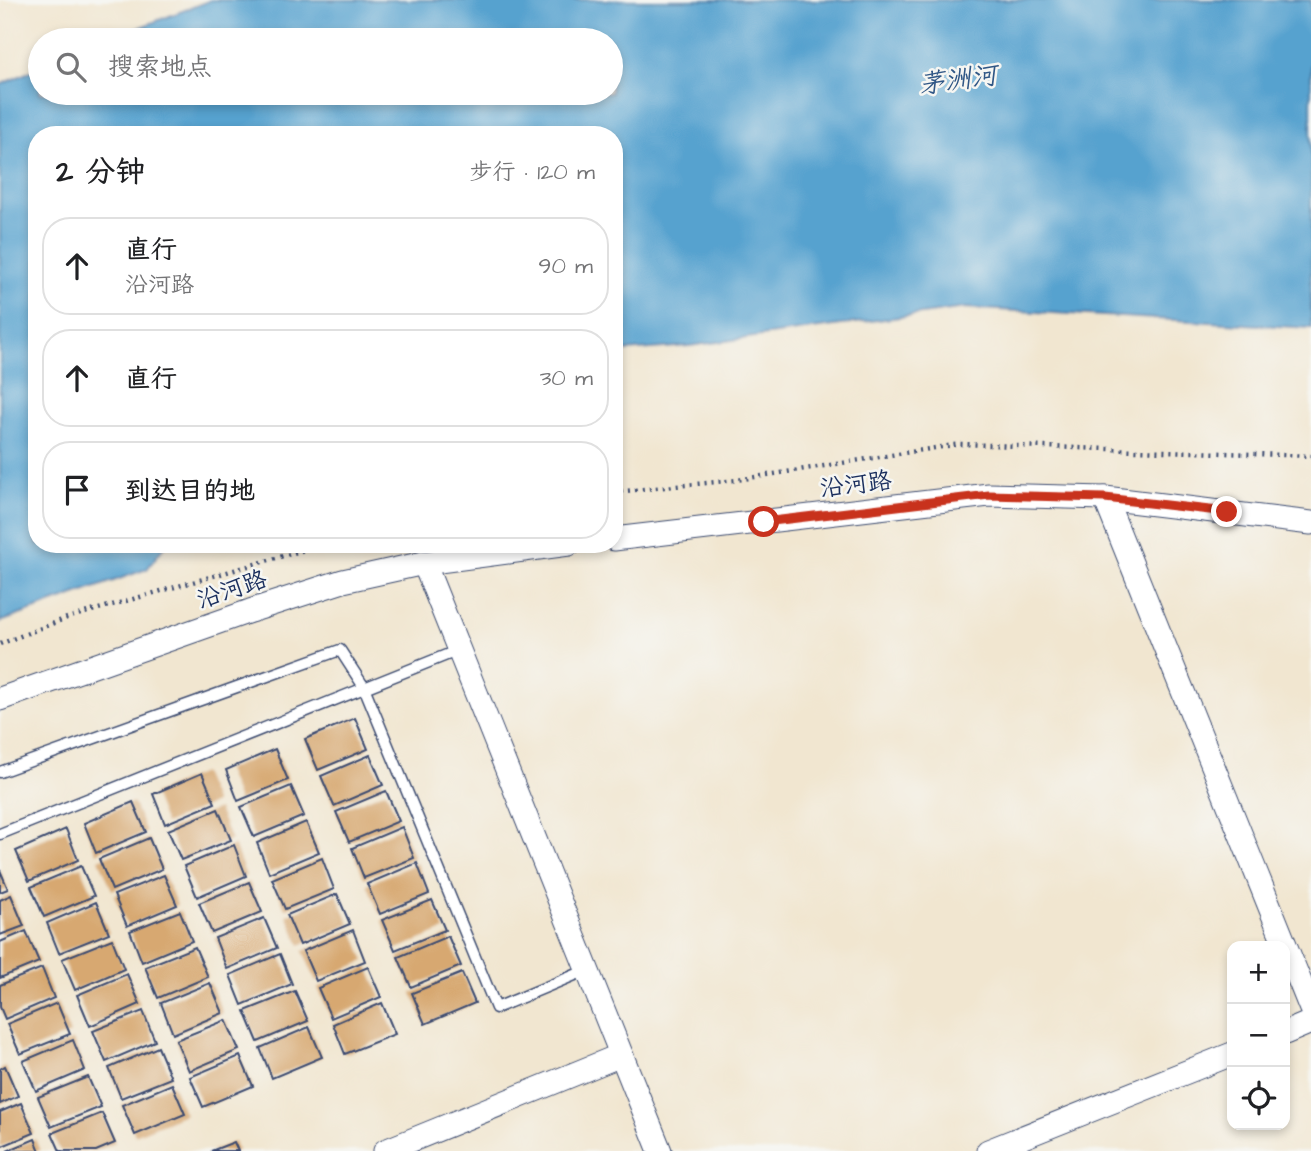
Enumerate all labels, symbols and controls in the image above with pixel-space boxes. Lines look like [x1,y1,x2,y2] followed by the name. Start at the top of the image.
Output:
[28,28,623,105] search box
[52,48,90,86] icon: search
[108,49,212,85] text: 搜索地点
[917,57,1003,103] water label: 茅洲河
[56,151,145,193] text: 2 分钟
[470,156,595,188] text: 步行 · 120 m
[125,232,177,268] text: 直行
[58,247,96,285] icon: ahead
[538,250,593,282] text: 90 m
[125,269,194,301] text: 沿河路
[58,359,96,397] icon: ahead
[125,361,177,397] text: 直行
[540,362,593,394] text: 30 m
[818,464,894,506] street label: 沿河路
[58,471,96,509] icon: arrive
[125,473,255,509] text: 到达目的地
[1211,496,1242,527] route end
[748,506,779,537] route start
[192,562,272,618] street label: 沿河路
[1227,941,1290,1130] map controls
[1227,941,1290,1004] button: +
[1227,1004,1290,1067] button: −
[1227,1067,1290,1130] button: locate

